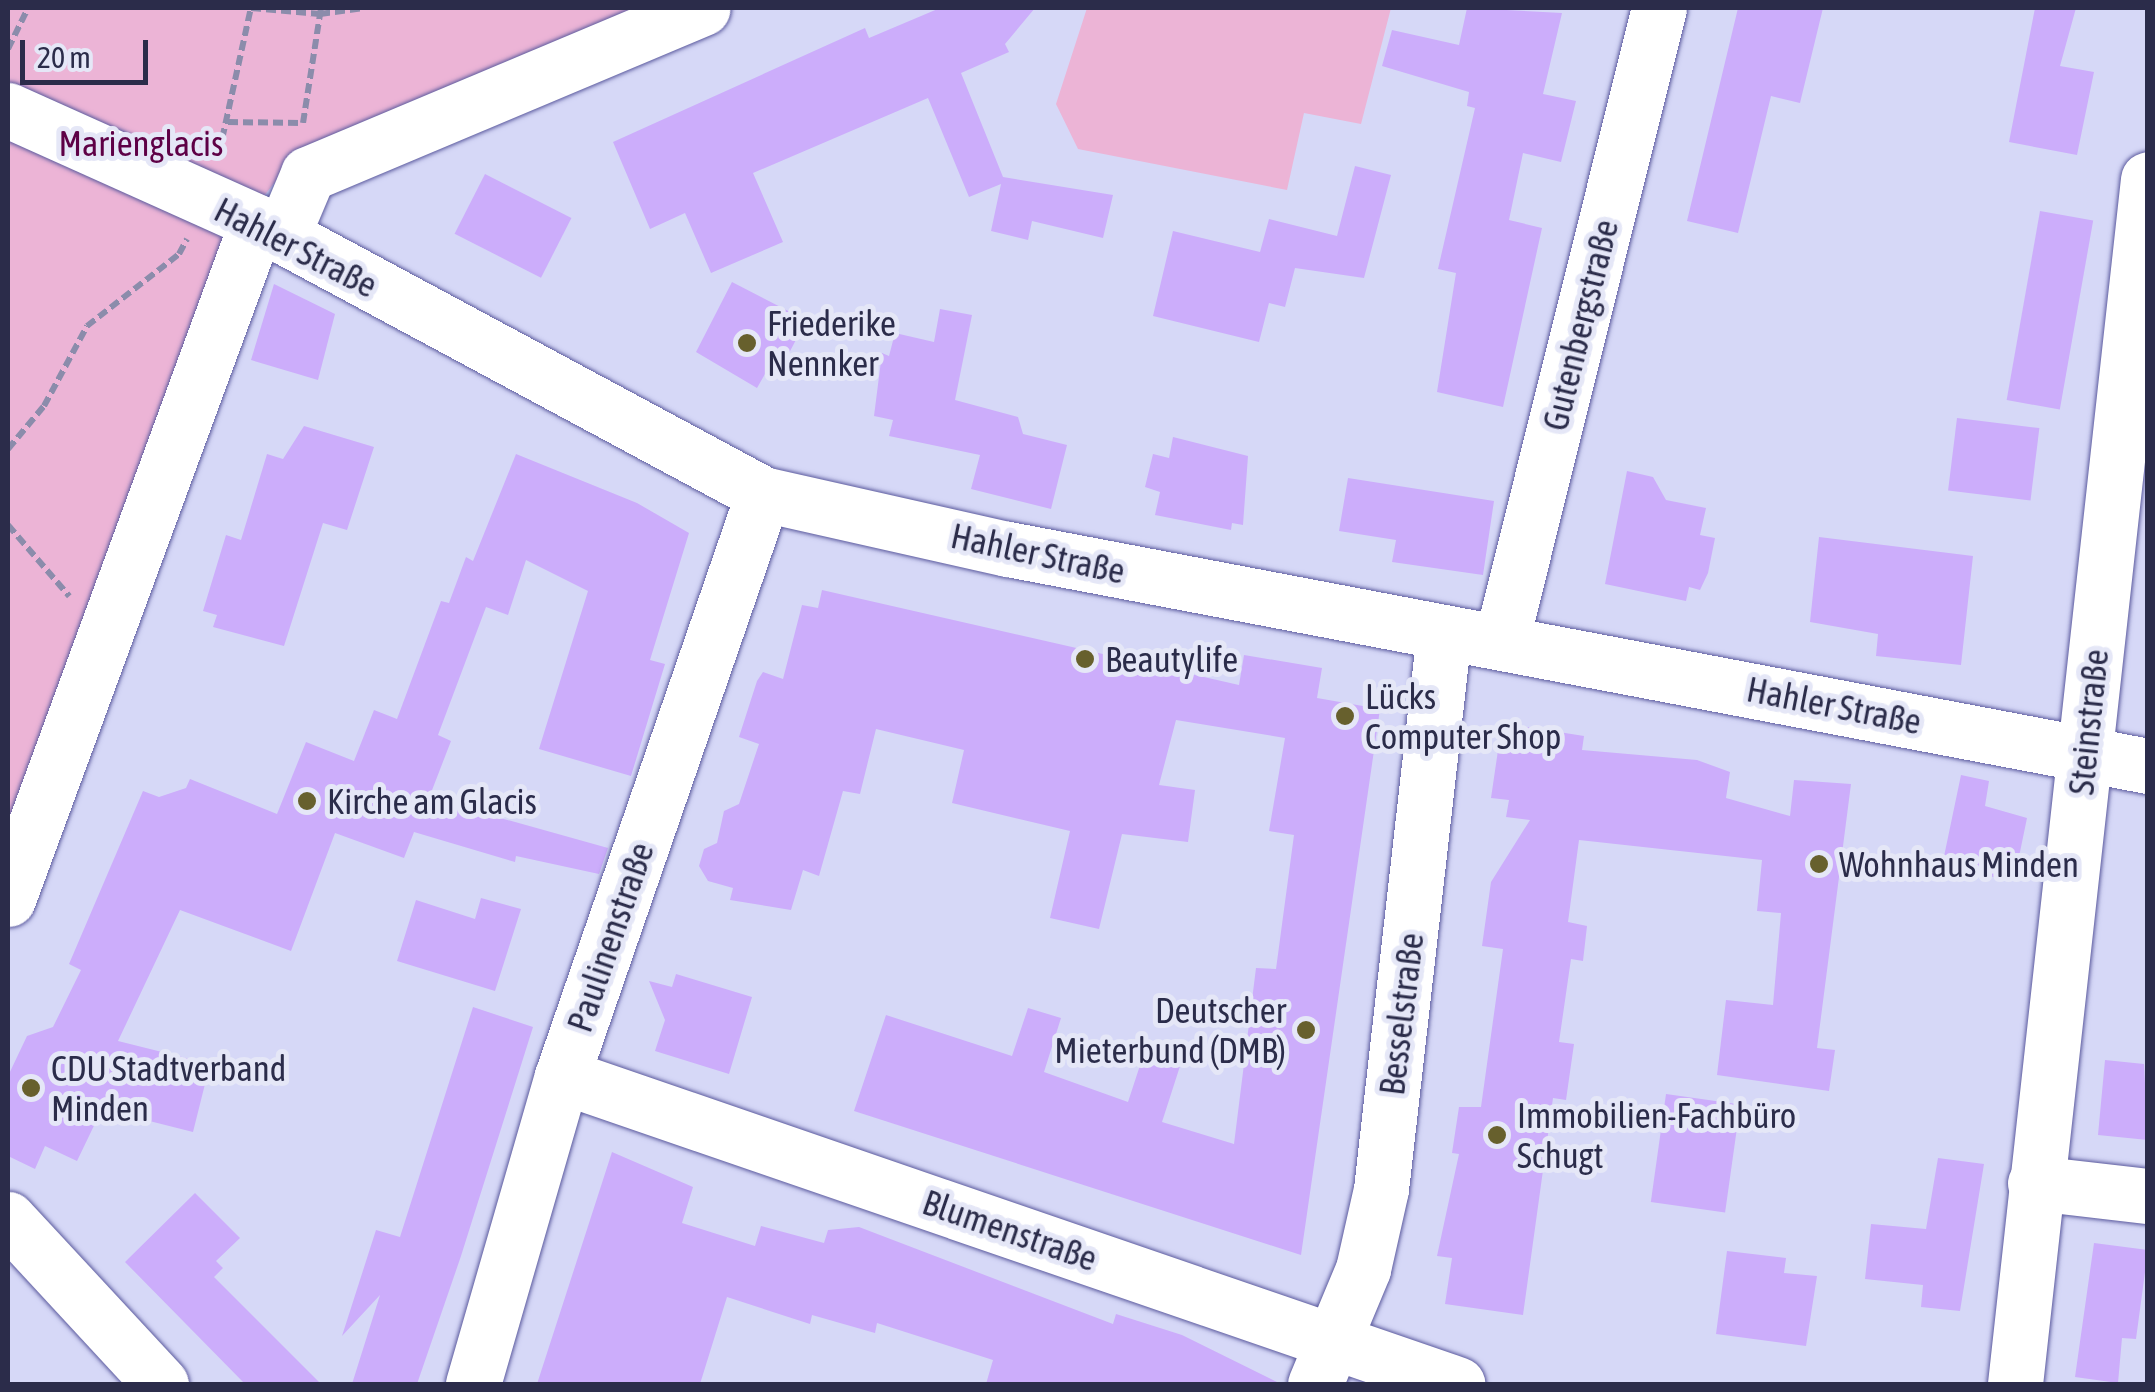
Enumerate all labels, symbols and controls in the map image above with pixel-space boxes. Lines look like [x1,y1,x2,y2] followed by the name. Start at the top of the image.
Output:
[25,20,152,82] scale bar
[37,40,91,74] text: 20 m
[59,122,223,164] park label: Marienglacis
[208,188,384,306] street label: Hahler Straße
[1534,215,1626,435] street label: Gutenbergstraße
[767,302,896,384] place label: Friederike Nennker
[736,332,758,354] marker: Friederike Nennker
[947,514,1129,592] street label: Hahler Straße
[1105,638,1238,680] place label: Beautylife
[2059,647,2117,797] street label: Steinstraße
[1074,648,1096,670] marker: Beautylife
[1743,668,1925,742] street label: Hahler Straße
[1365,675,1561,757] place label: Lücks Computer Shop
[1334,705,1356,727] marker: Lücks Computer Shop
[327,780,537,822] place label: Kirche am Glacis
[296,790,318,812] marker: Kirche am Glacis
[558,837,662,1037] street label: Paulinenstraße
[1839,843,2079,885] place label: Wohnhaus Minden
[1808,853,1830,875] marker: Wohnhaus Minden
[1370,931,1432,1097] street label: Besselstraße
[1054,989,1286,1071] place label: Deutscher Mieterbund (DMB)
[1295,1019,1317,1041] marker: Deutscher Mieterbund (DMB)
[51,1047,286,1129] place label: CDU Stadtverband Minden
[20,1077,42,1099] marker: CDU Stadtverband Minden
[1517,1094,1796,1176] place label: Immobilien-Fachbüro Schugt
[1486,1124,1508,1146] marker: Immobilien-Fachbüro Schugt
[917,1181,1103,1279] street label: Blumenstraße

